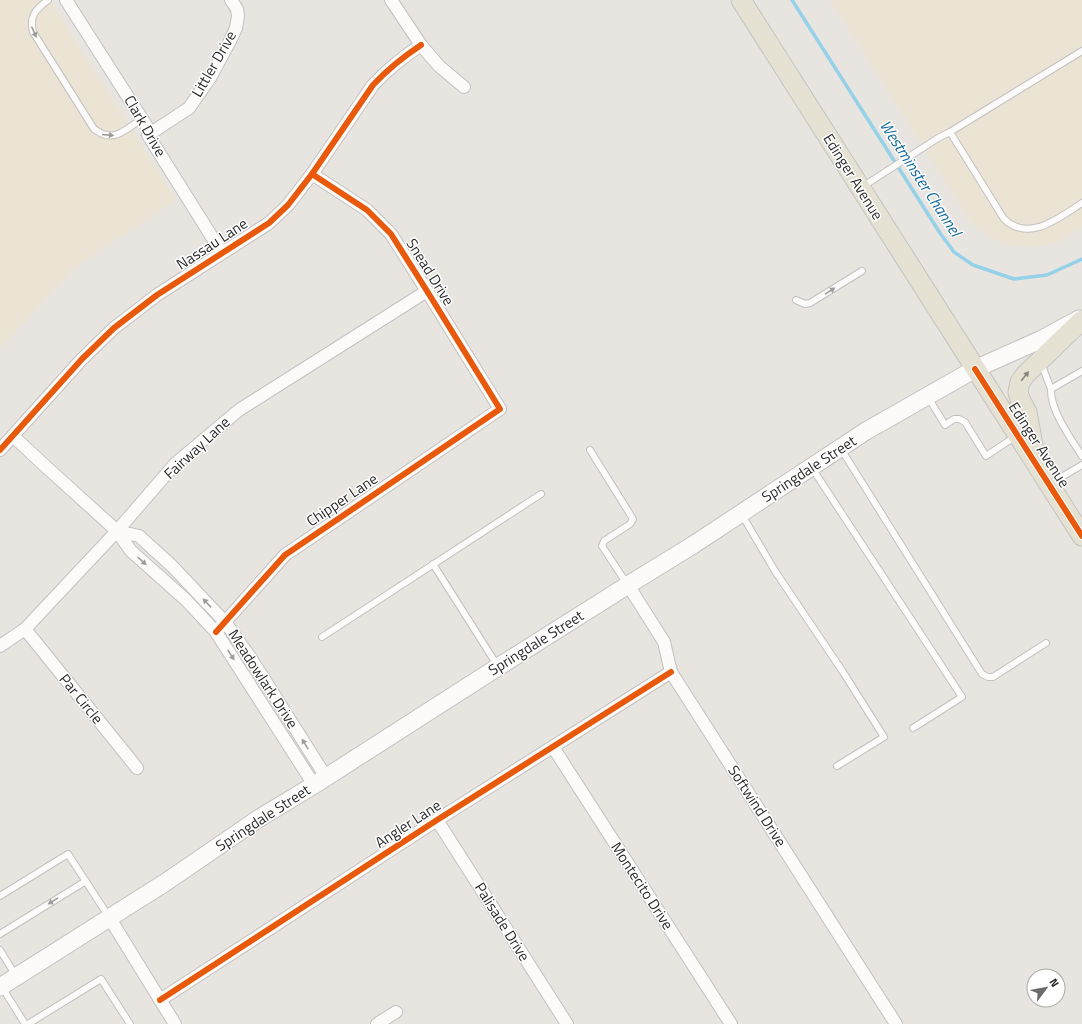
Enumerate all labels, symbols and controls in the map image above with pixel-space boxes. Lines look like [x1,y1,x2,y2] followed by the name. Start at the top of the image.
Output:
[31,26,38,38] one-way arrow
[185,26,242,101] street label: Littler Drive
[119,91,172,161] street label: Clark Drive
[874,115,969,242] water label: Westminster Channel
[818,129,889,224] street label: Edinger Avenue
[102,131,114,138] one-way arrow
[172,212,252,275] street label: Nassau Lane
[401,234,460,310] street label: Snead Drive
[824,288,836,295] one-way arrow
[1021,371,1030,381] one-way arrow
[1003,397,1076,492] street label: Edinger Avenue
[158,411,235,484] street label: Fairway Lane
[757,429,861,508] street label: Springdale Street
[301,467,382,532] street label: Chipper Lane
[138,556,147,565] one-way arrow
[202,598,212,608] one-way arrow
[484,604,589,681] street label: Springdale Street
[223,625,304,733] street label: Meadowlark Drive
[227,650,235,660] one-way arrow
[54,669,109,729] street label: Par Circle
[302,738,309,750] one-way arrow
[722,760,792,851] street label: Softwind Drive
[211,778,315,857] street label: Springdale Street
[370,794,445,854] street label: Angler Lane
[605,837,679,934] street label: Montecito Drive
[469,878,536,966] street label: Palisade Drive
[47,898,59,905] one-way arrow
[1026,968,1066,1008] north arrow
[1046,975,1063,990] text: N

